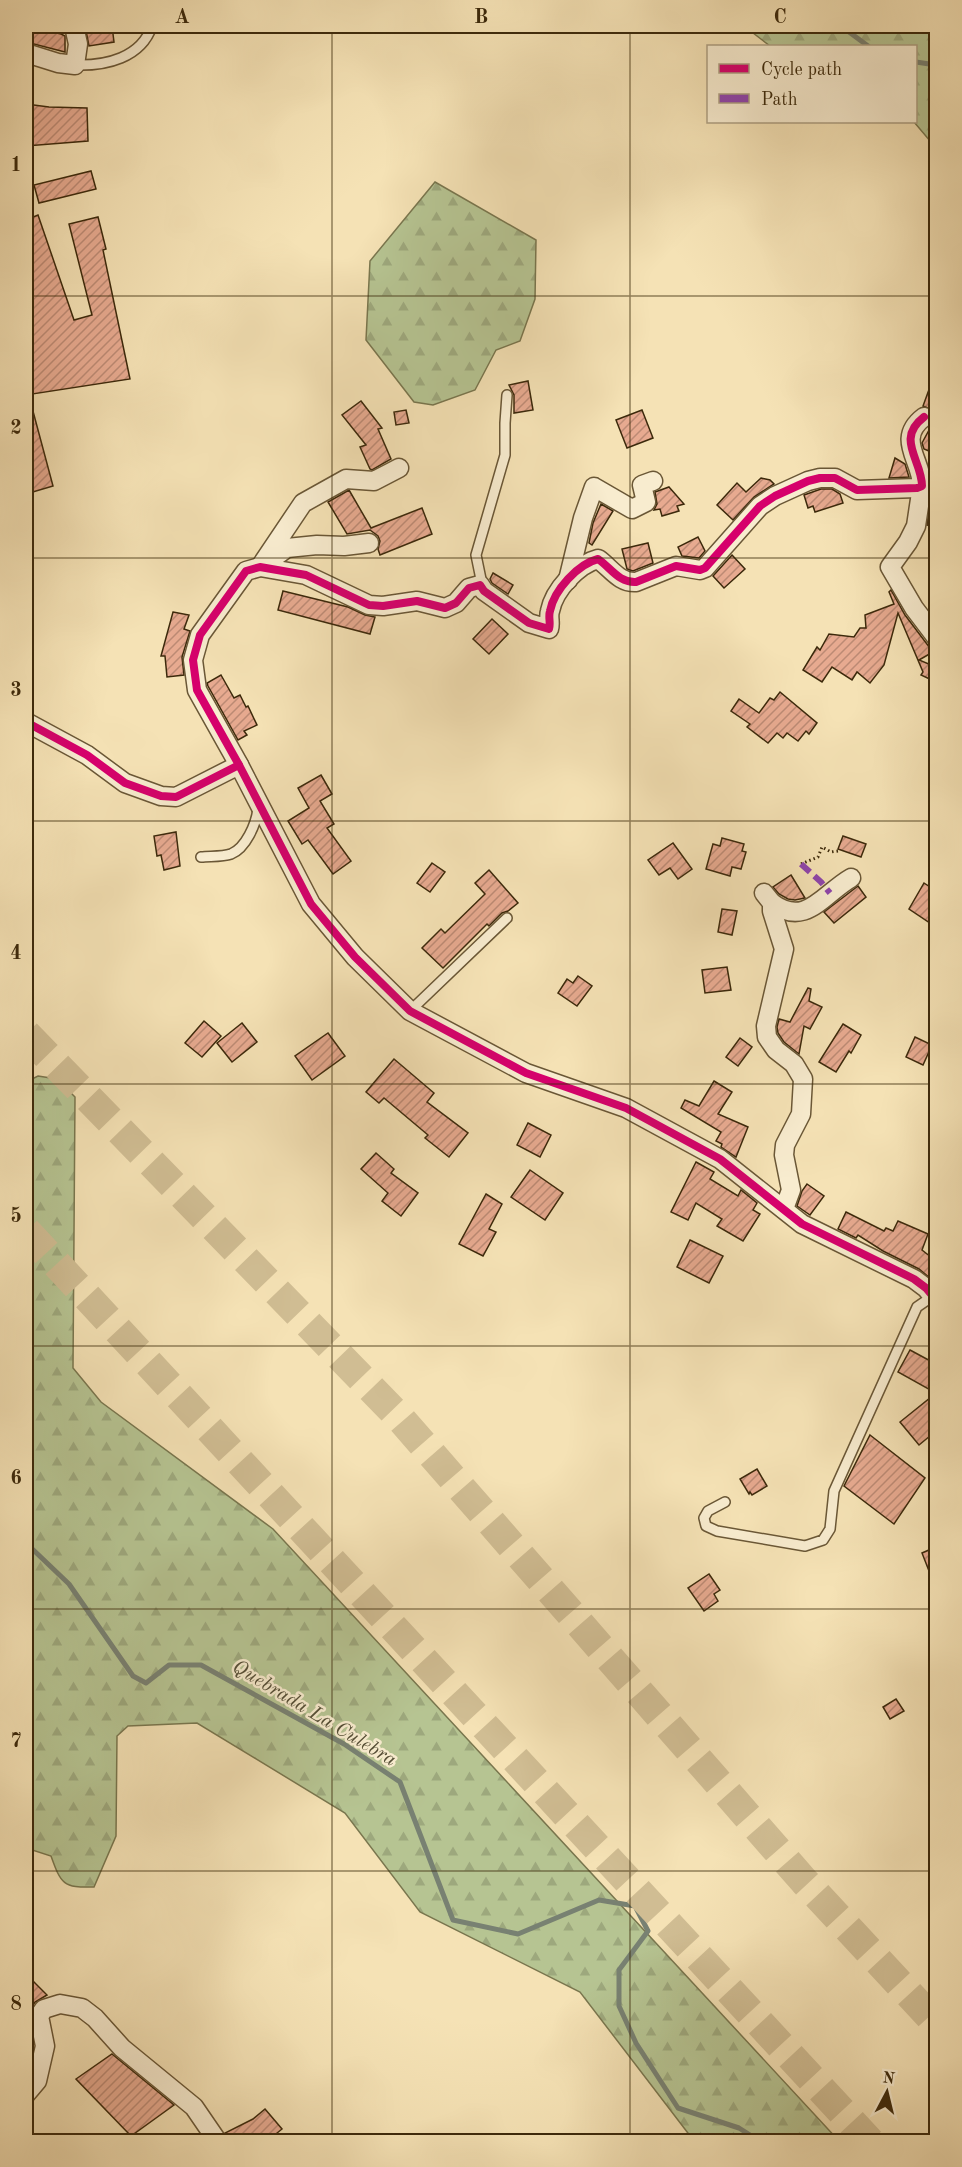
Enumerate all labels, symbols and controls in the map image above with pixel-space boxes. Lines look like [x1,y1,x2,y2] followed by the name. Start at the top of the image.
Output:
[174,8,190,28] text: A
[474,8,488,28] text: B
[773,8,787,28] text: C
[707,45,917,123] legend
[761,61,842,79] text: Cycle path
[761,91,798,109] text: Path
[10,156,22,176] text: 1
[10,419,22,439] text: 2
[10,681,22,701] text: 3
[10,944,22,964] text: 4
[10,1206,22,1227] text: 5
[10,1469,22,1489] text: 6
[229,1657,400,1771] water label: Quebrada La Culebra
[10,1732,22,1752] text: 7
[10,1995,22,2015] text: 8
[857,2062,917,2122] north arrow
[882,2070,896,2088] text: N

